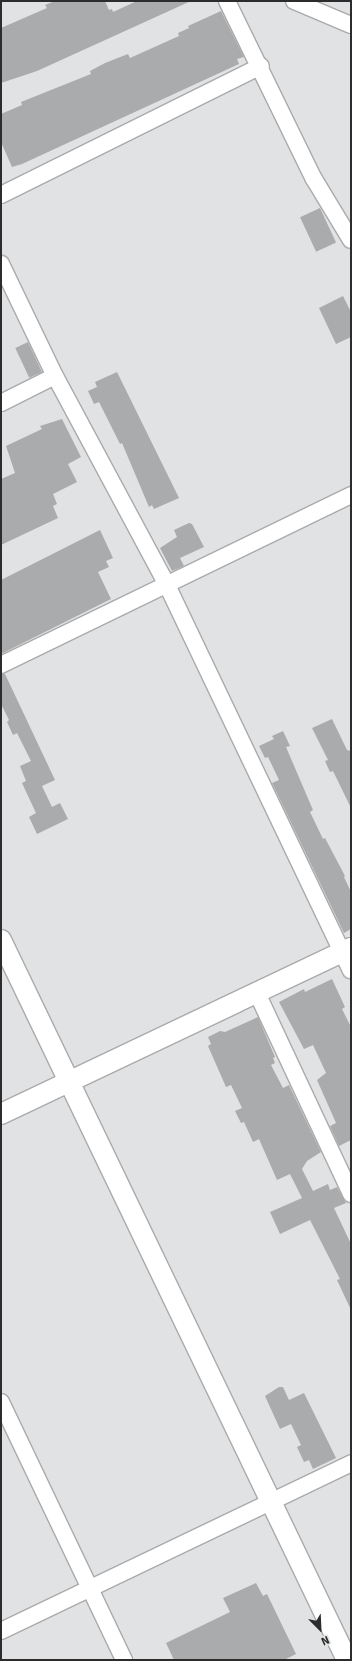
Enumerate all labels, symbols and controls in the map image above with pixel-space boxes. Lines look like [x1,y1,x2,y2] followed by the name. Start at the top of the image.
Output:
[300,1609,340,1649] north arrow
[319,1633,331,1648] text: N

